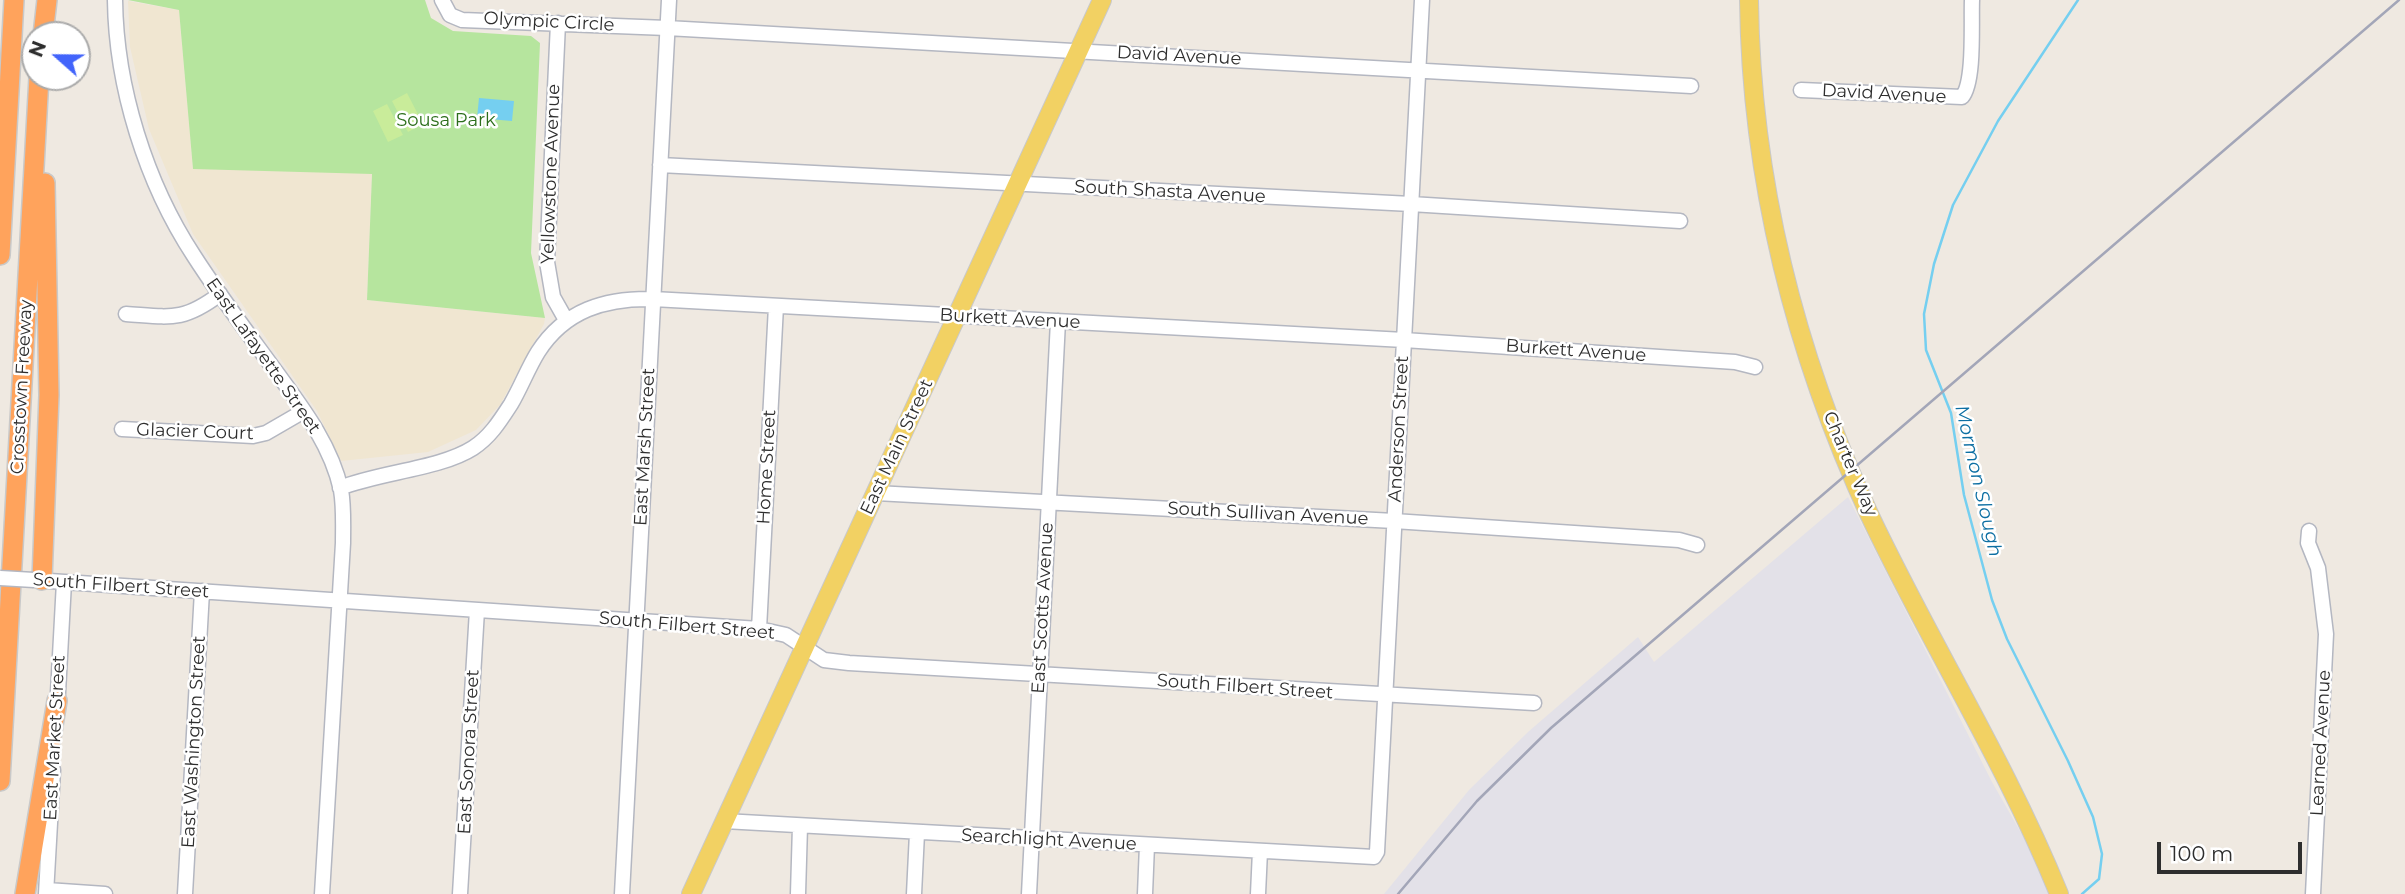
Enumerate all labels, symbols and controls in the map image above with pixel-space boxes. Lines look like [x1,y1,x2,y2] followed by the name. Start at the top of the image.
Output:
[483,8,615,36] street label: Olympic Circle
[21,21,91,91] north arrow
[24,38,51,60] text: N
[1116,42,1242,70] street label: David Avenue
[1821,80,1947,108] street label: David Avenue
[537,83,565,265] street label: Yellowstone Avenue
[396,110,496,132] park label: Sousa Park
[1074,176,1266,208] street label: South Shasta Avenue
[201,274,325,438] street label: East Lafayette Street
[7,299,37,475] street label: Crosstown Freeway
[939,305,1081,333] street label: Burkett Avenue
[1505,335,1647,367] street label: Burkett Avenue
[1384,355,1414,503] street label: Anderson Street
[630,367,660,527] street label: East Marsh Street
[856,376,938,518] street label: East Main Street
[1949,403,2007,559] water label: Mormon Slough
[1818,408,1882,520] street label: Charter Way
[753,409,781,525] street label: Home Street
[136,419,254,445] street label: Glacier Court
[1167,498,1369,530] street label: South Sullivan Avenue
[1028,522,1058,694] street label: East Scotts Avenue
[32,569,210,603] street label: South Filbert Street
[598,608,776,644] street label: South Filbert Street
[178,635,210,849] street label: East Washington Street
[40,655,70,821] street label: East Market Street
[454,669,484,835] street label: East Sonora Street
[2306,669,2336,817] street label: Learned Avenue
[1156,670,1334,704] street label: South Filbert Street
[961,825,1137,855] street label: Searchlight Avenue
[2160,828,2305,872] scale bar
[2170,841,2233,866] text: 100 m

